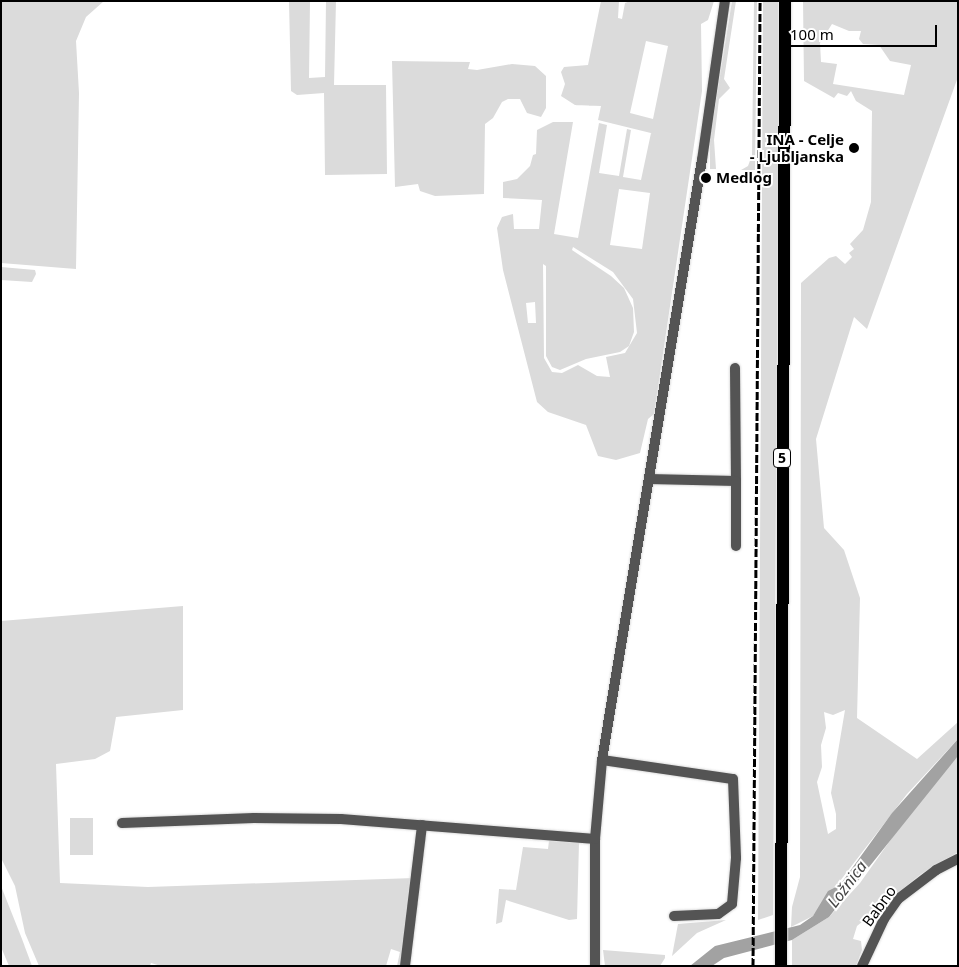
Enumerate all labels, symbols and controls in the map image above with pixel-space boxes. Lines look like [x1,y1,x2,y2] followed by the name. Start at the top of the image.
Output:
[784,15,939,47] scale bar
[790,24,834,44] text: 100 m
[750,130,844,165] place label: INA - Celje - Ljubljanska
[848,142,860,154] marker: INA - Celje - Ljubljanska
[716,169,772,187] place label: Medlog
[700,172,712,184] marker: Medlog
[772,446,792,469] road number: 5
[823,857,871,911] water label: Ložnica
[858,882,900,930] street label: Babno

